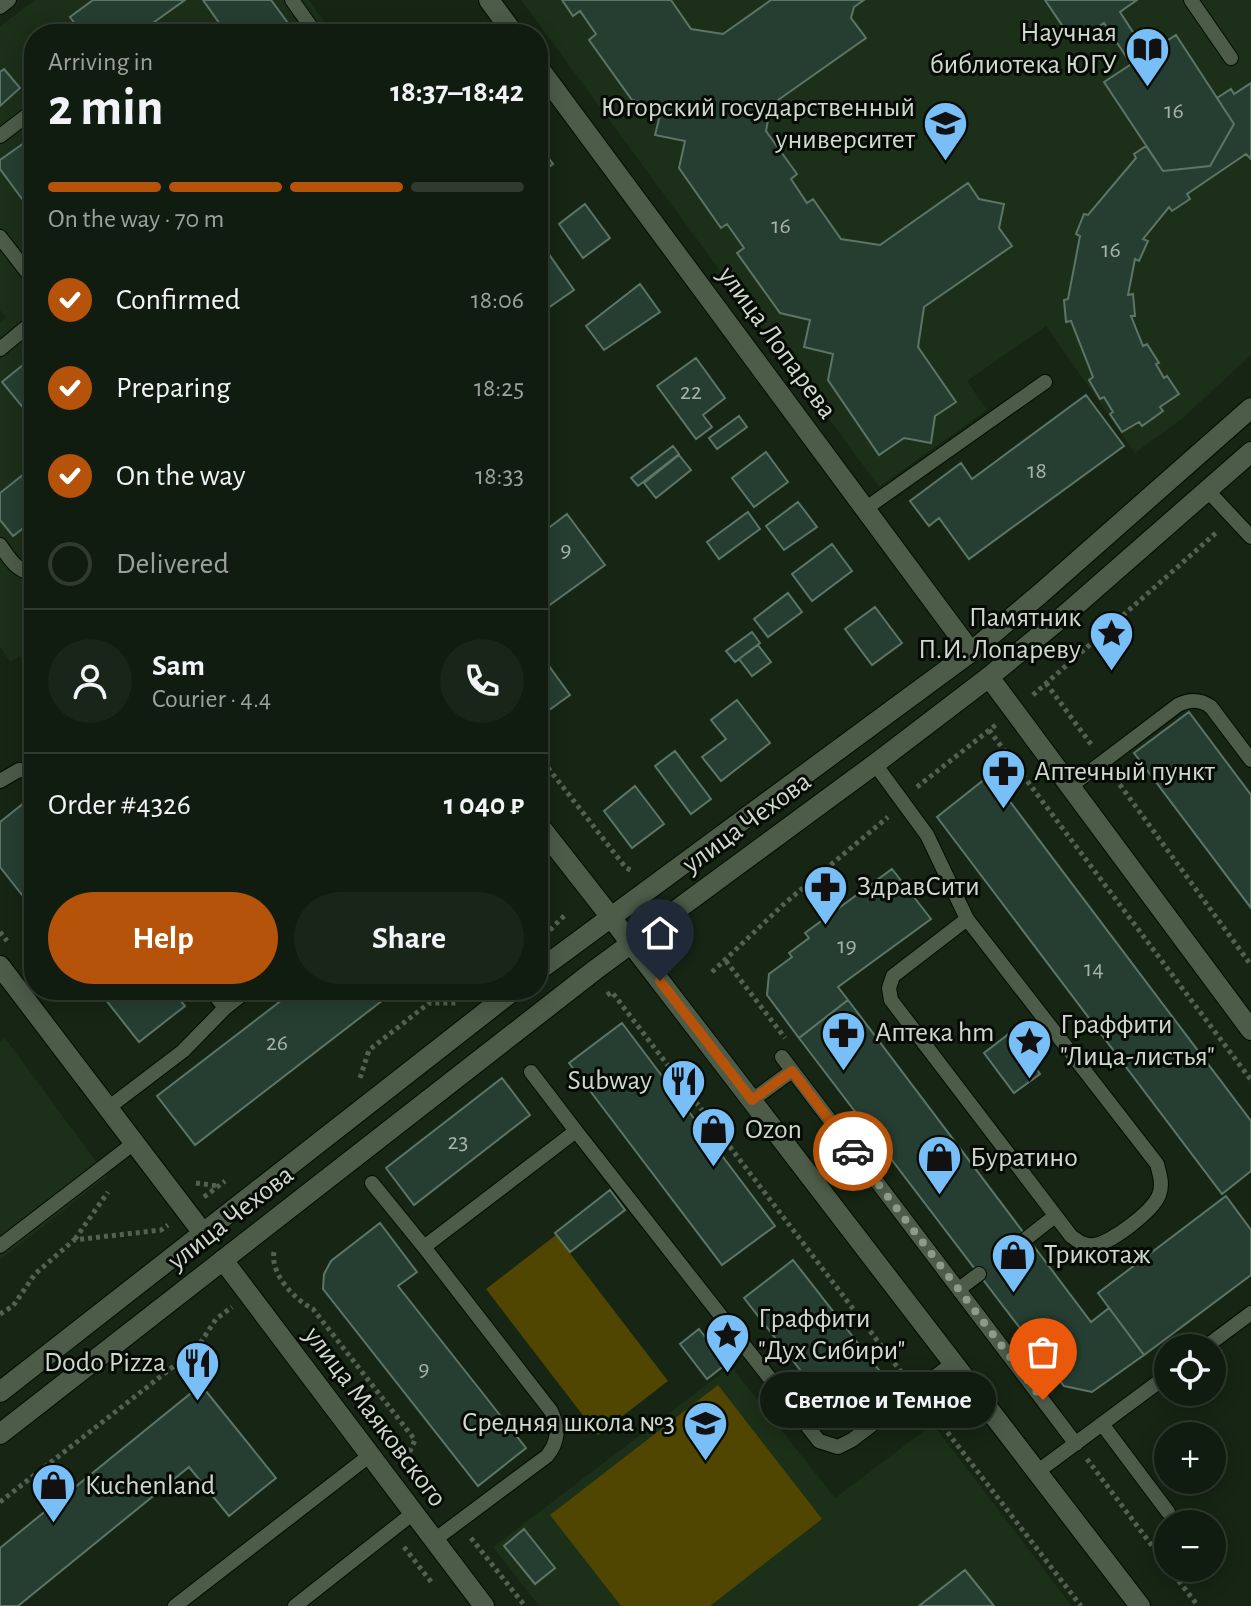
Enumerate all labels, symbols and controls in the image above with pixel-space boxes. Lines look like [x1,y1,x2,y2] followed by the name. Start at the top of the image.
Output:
[930,19,1117,79] place label: Научная библиотека ЮГУ
[1124,25,1172,88] library icon: Научная библиотека ЮГУ
[48,49,153,75] text: Arriving in
[390,77,524,107] text: 18:37–18:42
[48,82,163,134] text: 2 min
[601,94,916,154] place label: Югорский государственный университет
[1164,99,1184,123] house number: 16
[922,100,970,163] school or university icon: Югорский государственный университет
[48,206,224,232] text: On the way · 70 m
[771,214,791,238] house number: 16
[1101,238,1121,262] house number: 16
[712,261,842,425] street label: улица Лопарева
[48,278,92,322] icon: check
[116,285,240,315] text: Confirmed
[471,287,524,313] text: 18:06
[48,366,92,410] icon: check
[116,373,231,403] text: Preparing
[474,375,524,401] text: 18:25
[680,380,702,404] house number: 22
[48,454,92,498] icon: check
[1027,459,1047,483] house number: 18
[116,461,245,491] text: On the way
[475,463,524,489] text: 18:33
[560,538,572,562] house number: 9
[116,549,229,579] text: Delivered
[918,604,1081,664] place label: Памятник П.И. Лопареву
[1088,610,1136,673] place icon: Памятник П.И. Лопареву
[48,639,132,723] button: person
[440,639,524,723] button: phone
[152,651,205,681] text: Sam
[152,686,271,712] text: Courier · 4.4
[979,748,1027,811] pharmacy icon: Аптечный пункт
[1034,758,1216,786] place label: Аптечный пункт
[677,767,817,879] street label: улица Чехова
[48,790,191,820] text: Order #4326
[444,790,524,820] text: 1 040 ₽
[802,863,850,926] pharmacy icon: ЗдравСити
[857,873,980,901] place label: ЗдравСити
[48,892,278,984] button: Help
[294,892,524,984] button: Share
[626,899,694,981] pin
[638,911,682,955] icon: home
[837,934,857,958] house number: 19
[1084,957,1104,981] house number: 14
[820,1009,868,1072] pharmacy icon: Аптека hm
[1060,1011,1215,1071] place label: Граффити "Лица-листья"
[1005,1017,1053,1080] place icon: Граффити "Лица-листья"
[875,1019,994,1047] place label: Аптека hm
[266,1031,288,1055] house number: 26
[659,1057,707,1120] restaurant icon: Subway
[568,1067,652,1095] place label: Subway
[690,1106,738,1169] shop icon: Ozon
[813,1111,893,1191] courier
[745,1116,802,1144] place label: Ozon
[831,1129,875,1173] icon: car
[448,1130,468,1154] house number: 23
[915,1134,963,1197] shop icon: Буратино
[970,1144,1078,1172] place label: Буратино
[162,1160,299,1276] street label: улица Чехова
[989,1231,1037,1294] shop icon: Трикотаж
[1044,1241,1151,1269] place label: Трикотаж
[758,1305,905,1365] place label: Граффити "Дух Сибири"
[703,1311,751,1374] place icon: Граффити "Дух Сибири"
[1009,1318,1077,1400] pin
[298,1321,452,1512] street label: улица Маяковского
[1021,1330,1065,1374] icon: bag
[1154,1334,1226,1582] map controls
[1154,1334,1226,1406] button: locate
[173,1339,221,1402] restaurant icon: Dodo Pizza
[44,1349,166,1377] place label: Dodo Pizza
[418,1357,430,1381] house number: 9
[759,1372,995,1428] callout: Светлое и Темное
[784,1387,972,1413] text: Светлое и Темное
[682,1399,730,1462] school or university icon: Средняя школа №3
[462,1409,675,1437] place label: Средняя школа №3
[1154,1422,1226,1494] button: +
[30,1462,78,1525] shop icon: Kuchenland
[85,1472,215,1500] place label: Kuchenland
[1154,1510,1226,1582] button: −

